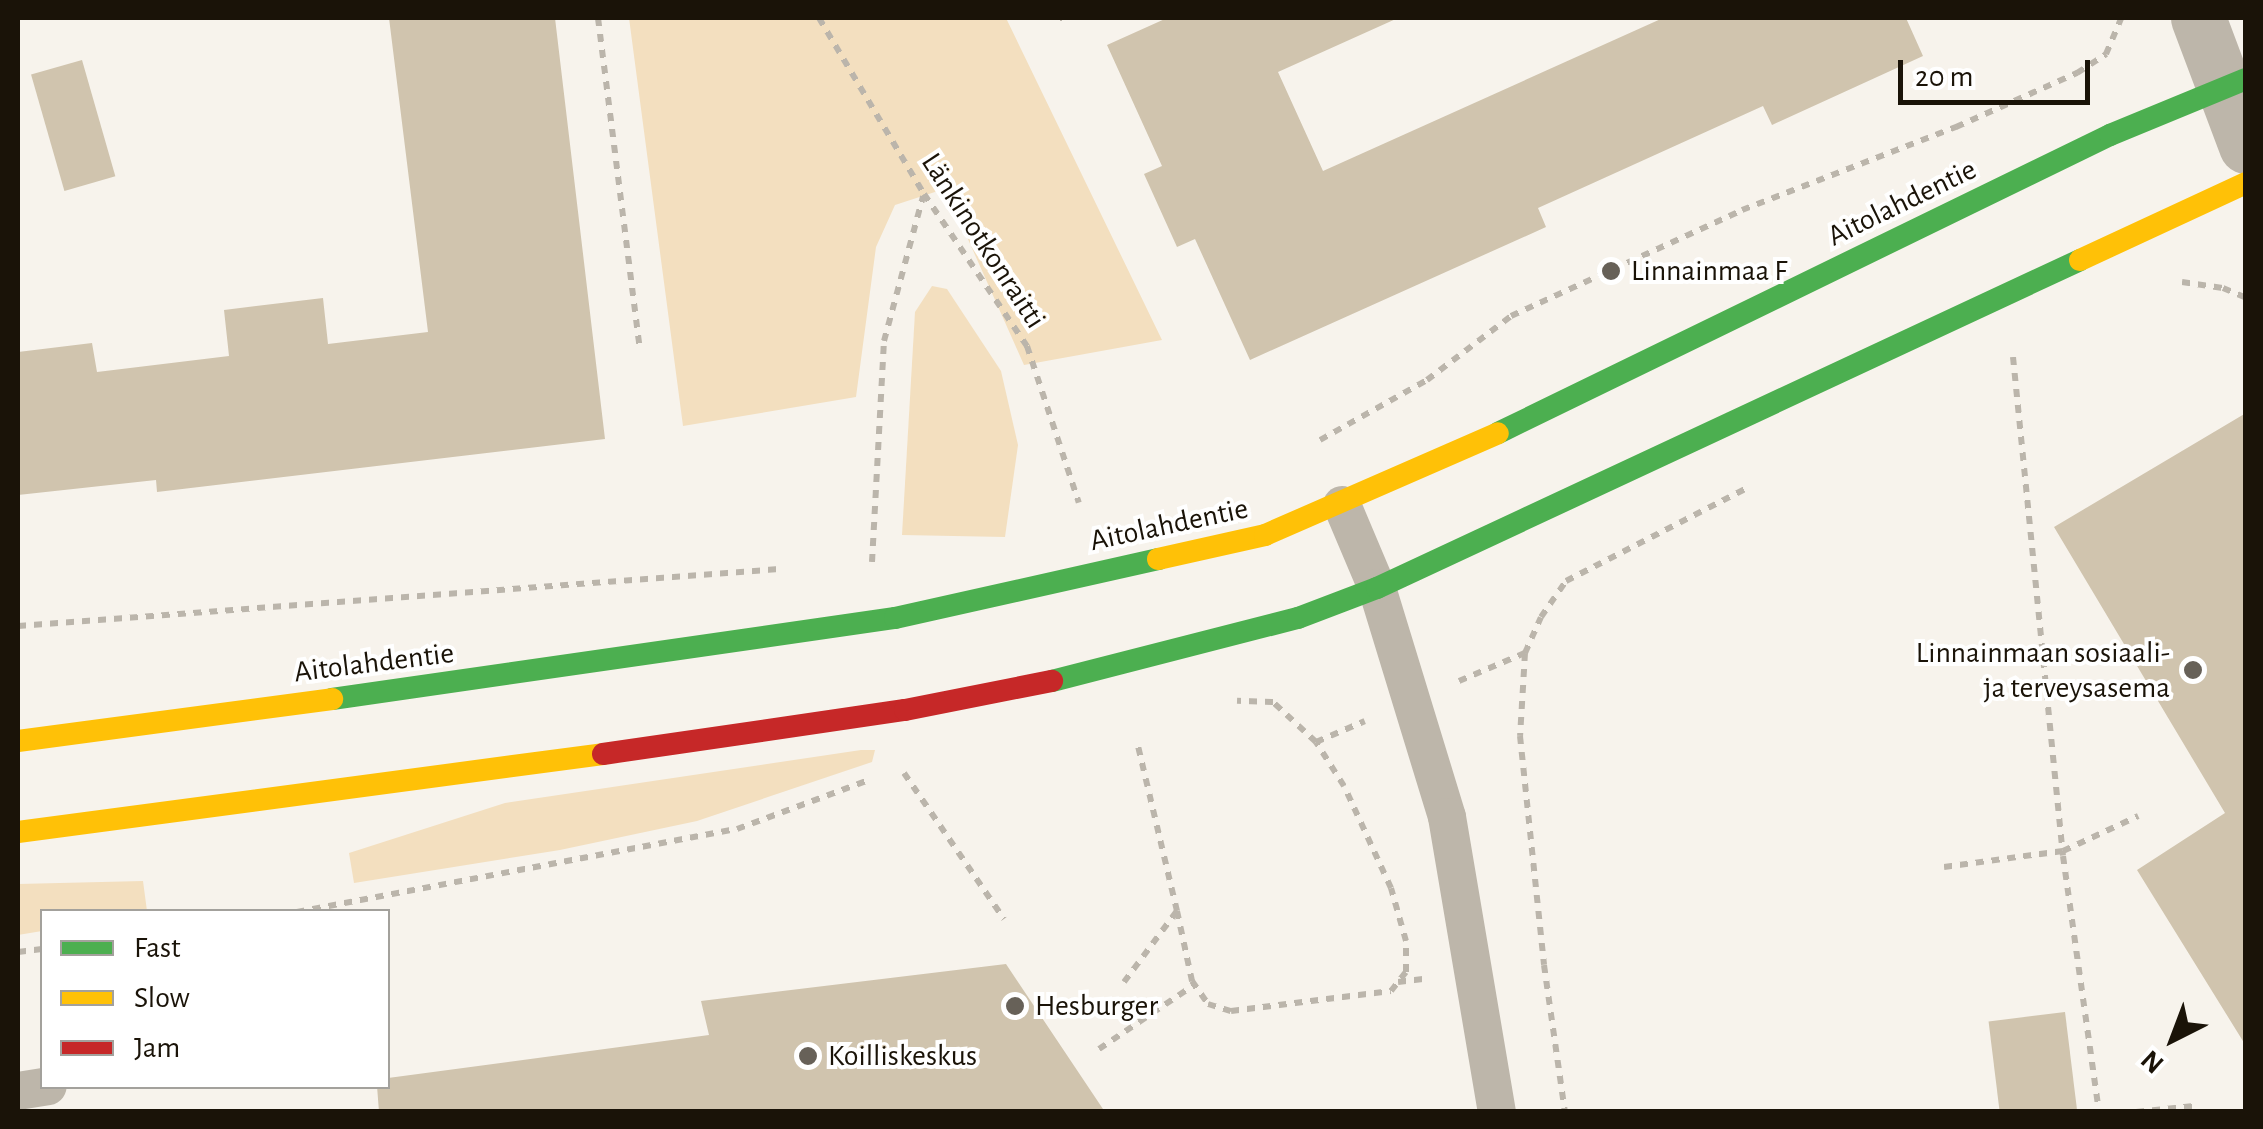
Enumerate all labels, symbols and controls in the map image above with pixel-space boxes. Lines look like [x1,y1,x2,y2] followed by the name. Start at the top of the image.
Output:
[1903,40,2096,102] scale bar
[1915,62,1973,92] text: 20 m
[913,147,1053,335] street label: Länkinotkonraitti
[1822,152,1982,254] street label: Aitolahdentie
[1631,253,1787,289] place label: Linnainmaa F
[1600,260,1622,282] marker: Linnainmaa F
[1087,491,1251,559] street label: Aitolahdentie
[292,635,456,691] street label: Aitolahdentie
[1916,635,2170,706] place label: Linnainmaan sosiaali- ja terveysasema
[2180,657,2206,683] marker: Linnainmaan sosiaali- ja terveysasema
[40,909,390,1089] legend
[134,933,181,963] text: Fast
[134,983,190,1013] text: Slow
[1035,988,1158,1024] place label: Hesburger
[2123,989,2223,1089] north arrow
[1004,995,1026,1017] marker: Hesburger
[134,1033,180,1063] text: Jam
[828,1038,977,1074] place label: Koilliskeskus
[2136,1044,2170,1078] text: N
[797,1045,819,1067] marker: Koilliskeskus

